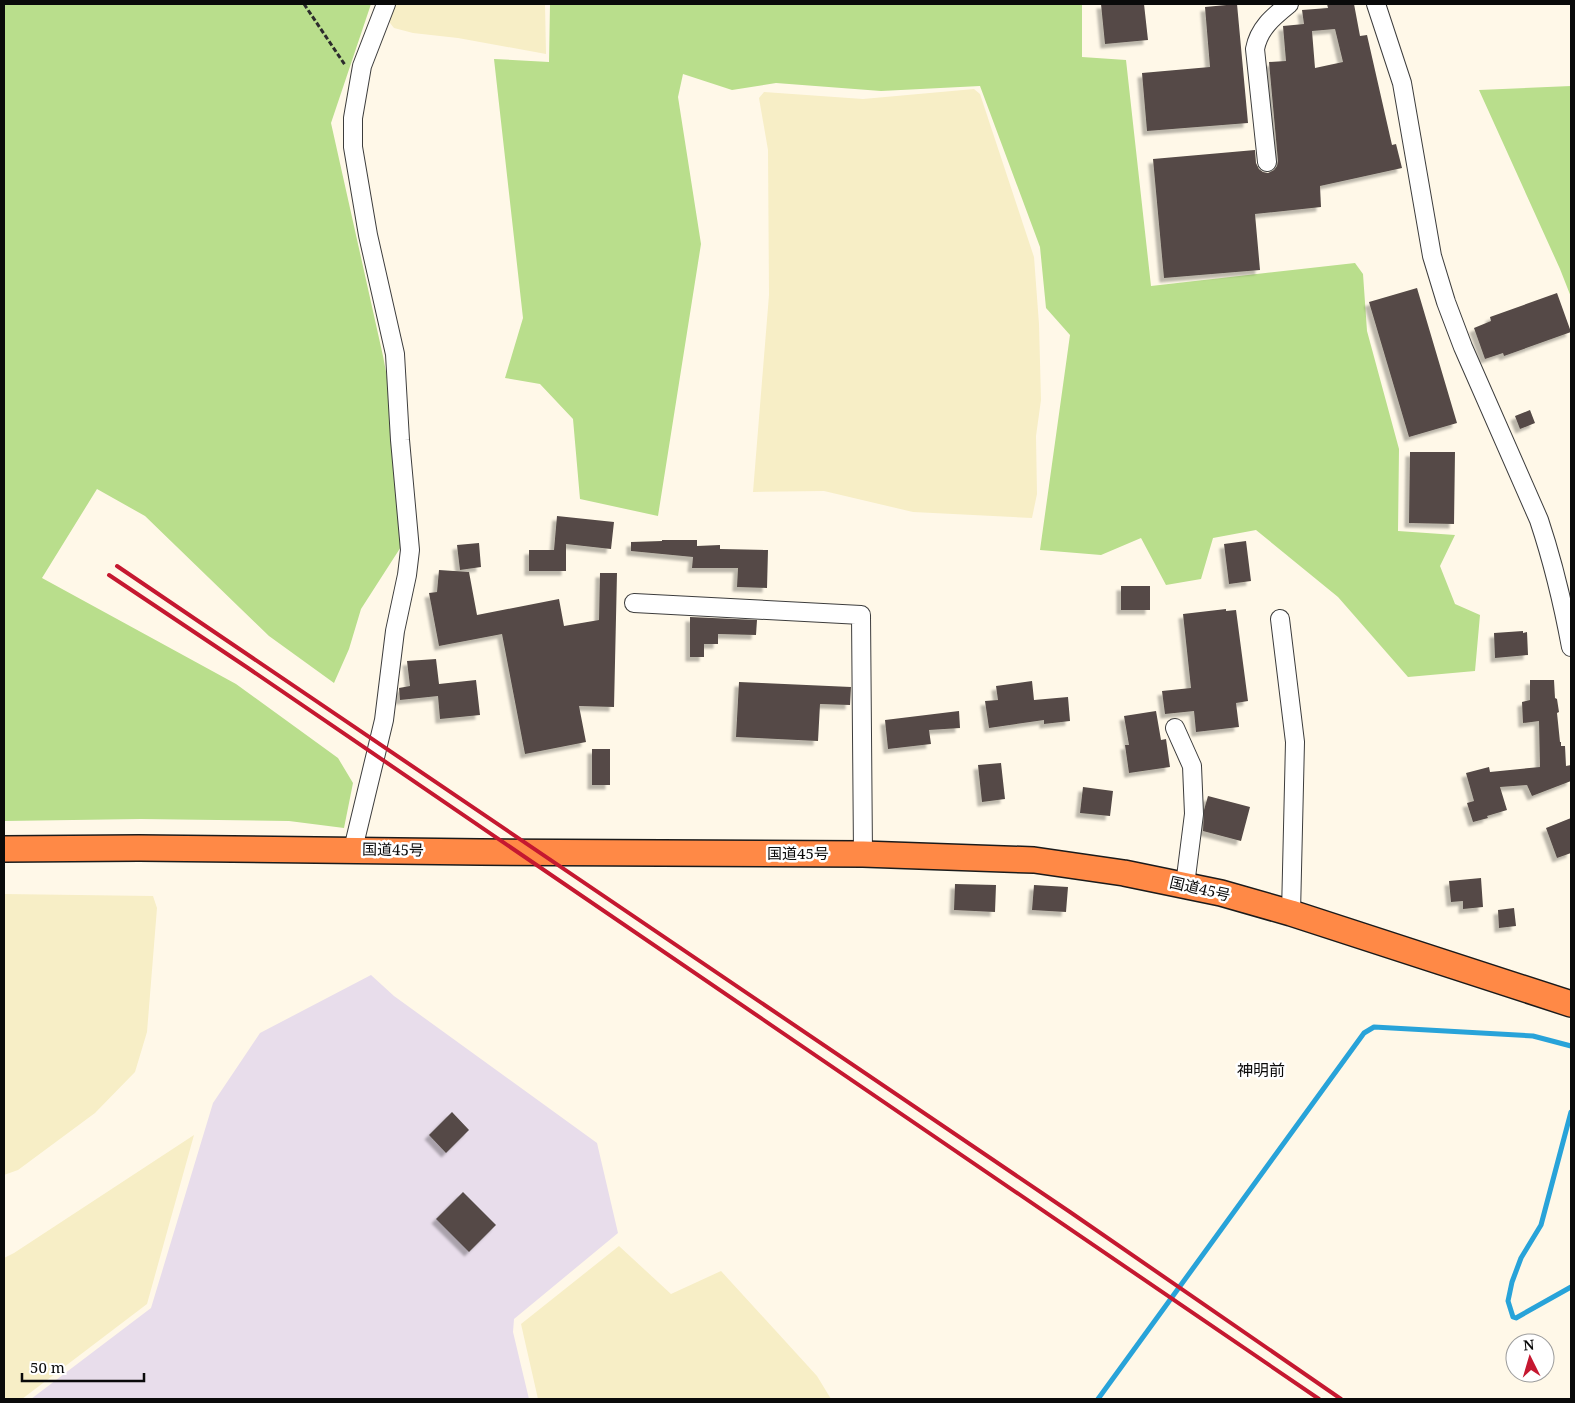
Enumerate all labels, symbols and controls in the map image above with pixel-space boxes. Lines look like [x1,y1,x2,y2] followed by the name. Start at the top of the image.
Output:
[362,838,424,860] street label: 国道45号
[767,843,829,863] street label: 国道45号
[1168,871,1233,905] street label: 国道45号
[1237,1059,1285,1081] district label: 神明前
[1505,1333,1555,1383] north arrow
[1522,1335,1535,1354] text: N
[22,1350,145,1382] scale bar
[30,1357,65,1377] text: 50 m

